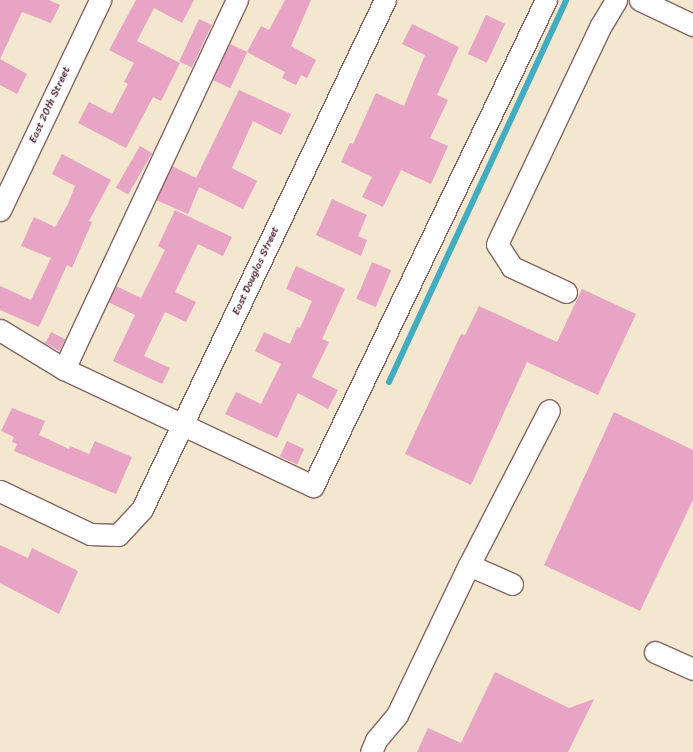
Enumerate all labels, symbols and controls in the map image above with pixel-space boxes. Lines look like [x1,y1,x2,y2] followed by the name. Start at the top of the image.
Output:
[26,65,74,145] street label: East 20th Street
[230,225,282,317] street label: East Douglas Street

